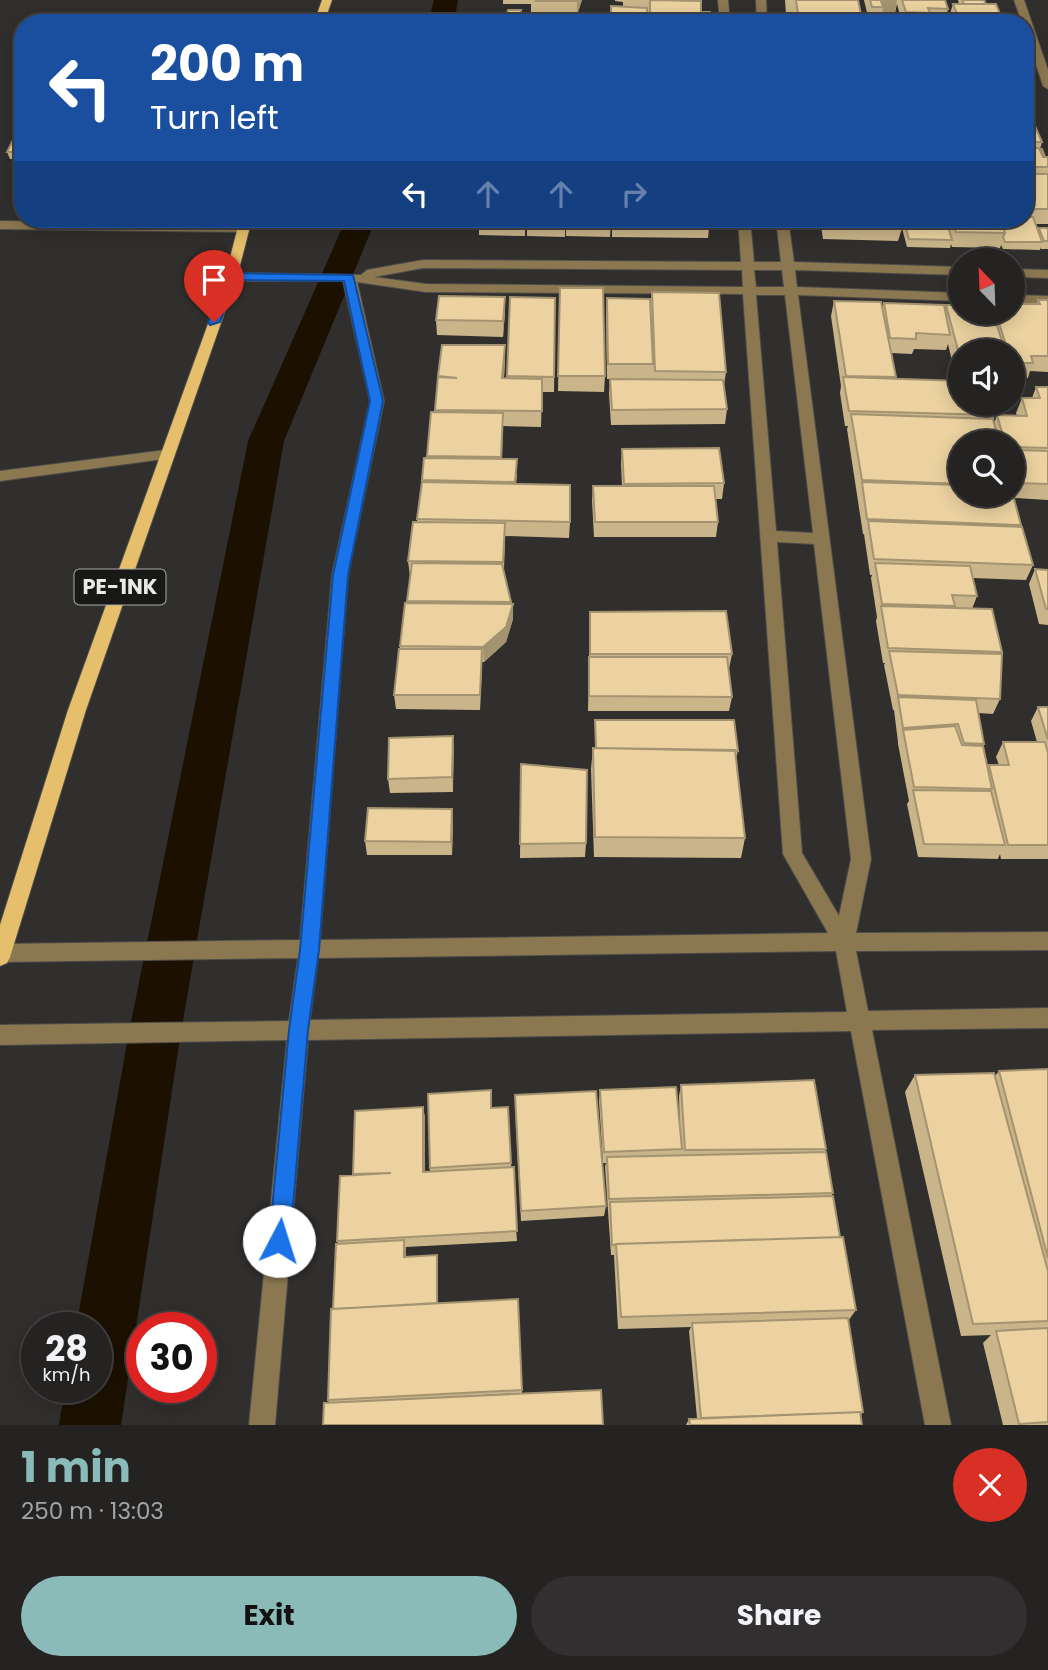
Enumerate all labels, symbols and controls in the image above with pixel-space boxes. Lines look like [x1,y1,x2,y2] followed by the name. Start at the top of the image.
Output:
[150,30,304,98] text: 200 m
[35,42,126,133] icon: left
[150,95,279,140] text: Turn left
[396,175,434,213] icon: left
[469,175,507,213] icon: ahead
[542,175,580,213] icon: ahead
[615,175,653,213] icon: right
[948,248,1026,326] north arrow
[948,248,1025,507] map controls
[184,250,244,322] pin
[195,261,233,299] icon: arrive
[948,339,1025,416] button: sound
[948,430,1025,507] button: search
[74,570,166,604] road number: PE-1NK
[242,1204,316,1278] position arrow
[126,1312,217,1403] speed limit sign: 30
[45,1324,88,1373] text: 28
[43,1362,90,1387] text: km/h
[21,1438,131,1497] text: 1 min
[953,1448,1027,1522] button: close
[21,1495,164,1527] text: 250 m · 13:03
[21,1576,517,1656] button: Exit
[531,1576,1027,1656] button: Share

